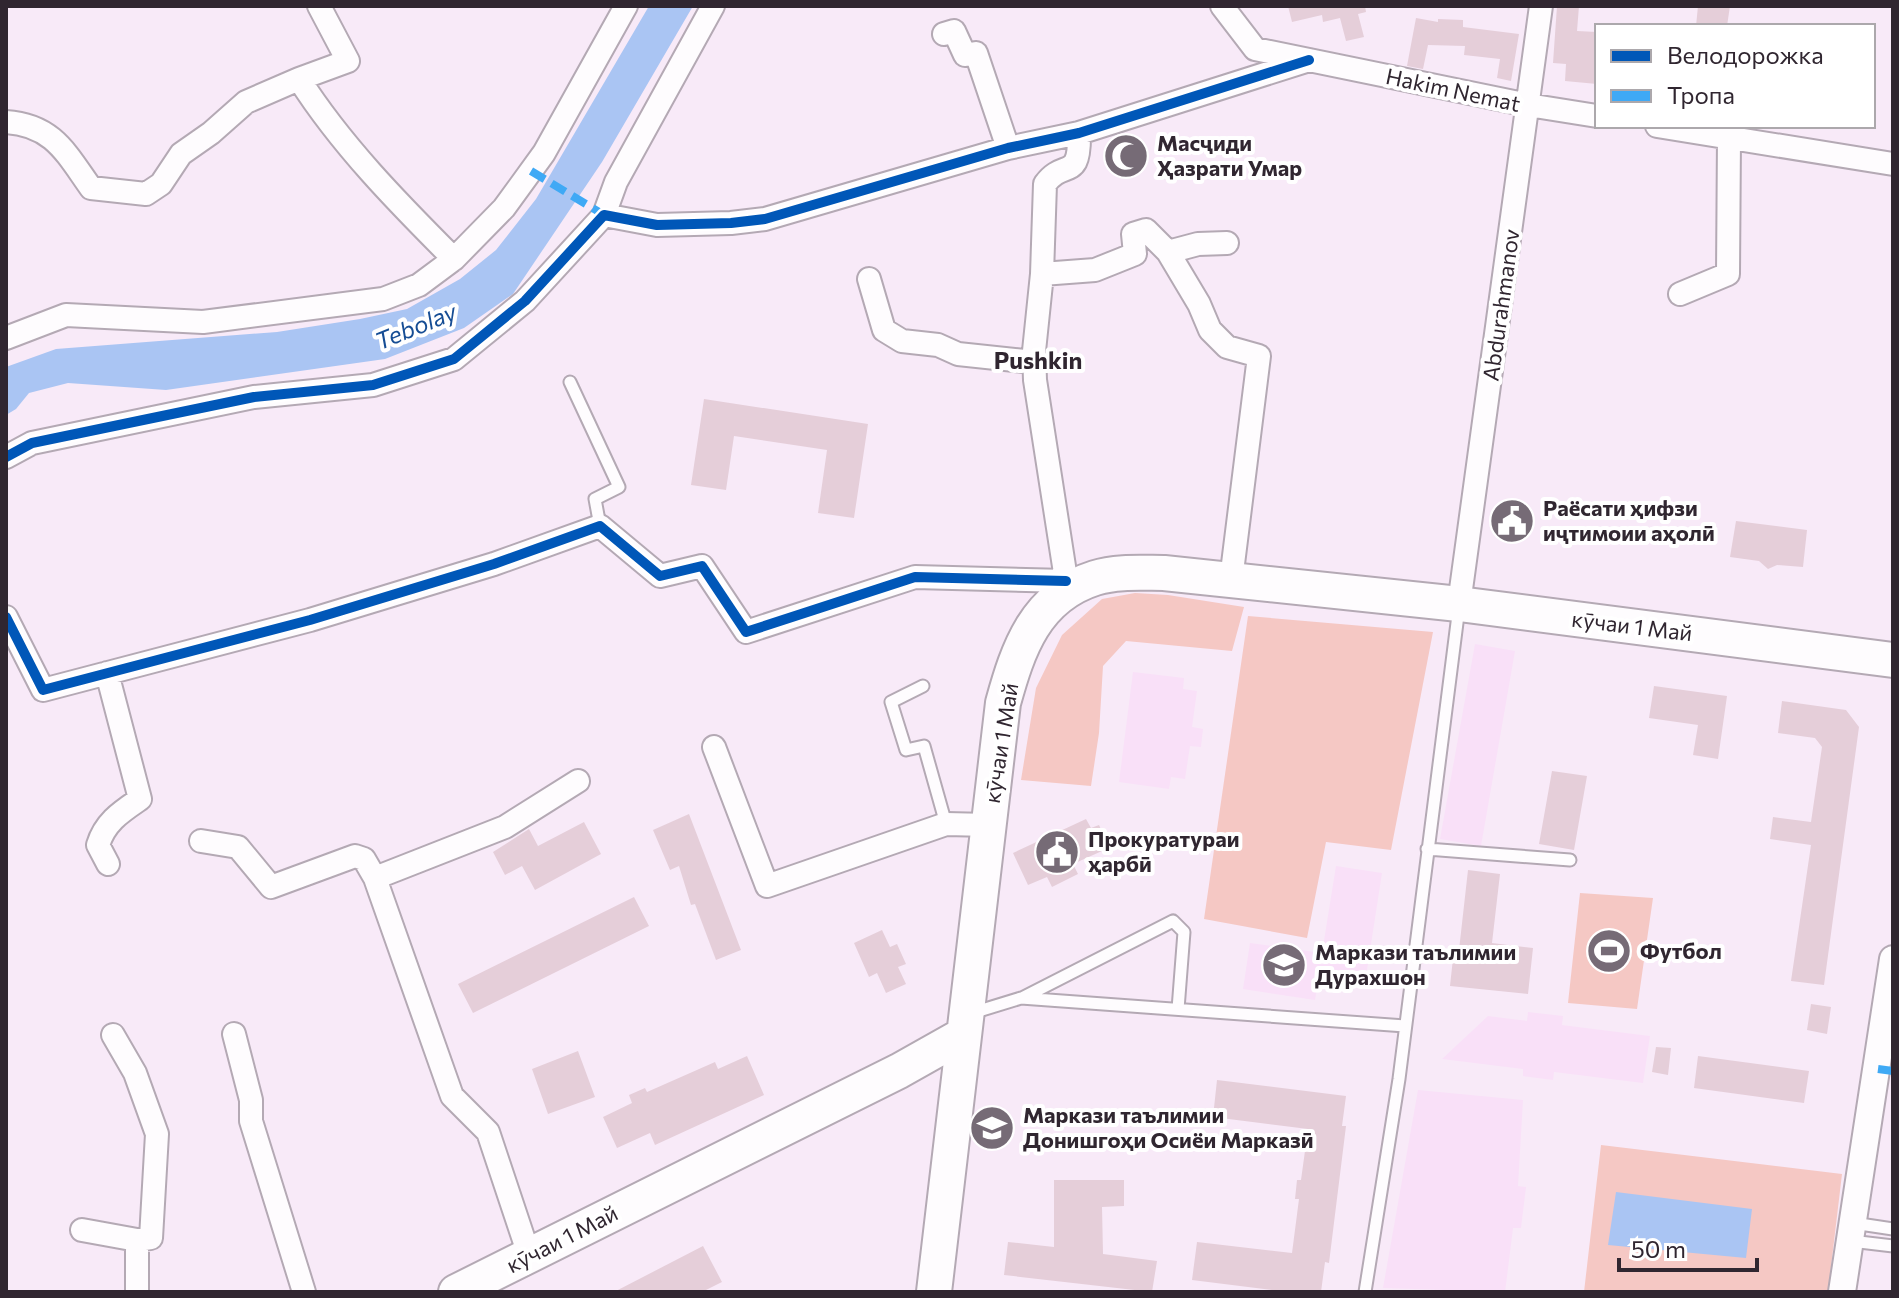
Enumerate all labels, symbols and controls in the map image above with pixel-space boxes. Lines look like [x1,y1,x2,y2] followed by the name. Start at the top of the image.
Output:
[1595,24,1875,128] legend
[1667,40,1824,69] text: Велодорожка
[1383,62,1523,117] street label: Hakim Nemat
[1667,80,1735,109] text: Тропа
[1157,129,1302,181] place label: Масҷиди Ҳазрати Умар
[1102,132,1150,180] mosque icon: Масҷиди Ҳазрати Умар
[1476,227,1525,383] street label: Abdurahmanov
[370,296,462,355] water label: Tebolay
[994,345,1082,374] district label: Pushkin
[1543,494,1715,546] place label: Раёсати ҳифзи иҷтимоии аҳолӣ
[1488,497,1536,545] public building icon: Раёсати ҳифзи иҷтимоии аҳолӣ
[1570,605,1694,646] street label: кӯчаи 1 Май
[978,681,1023,805] street label: кӯчаи 1 Май
[1088,825,1239,877] place label: Прокуратураи ҳарбӣ
[1033,828,1081,876] public building icon: Прокуратураи ҳарбӣ
[1585,927,1633,975] sports icon: Футбол
[1640,937,1722,964] place label: Футбол
[1315,938,1516,990] place label: Маркази таълимии Дурахшон
[1260,941,1308,989] school or university icon: Маркази таълимии Дурахшон
[1023,1101,1314,1153] place label: Маркази таълимии Донишгоҳи Осиёи Марказӣ
[968,1104,1016,1152] school or university icon: Маркази таълимии Донишгоҳи Осиёи Марказӣ
[501,1199,622,1278] street label: кӯчаи 1 Май
[1619,1222,1757,1272] scale bar
[1631,1234,1686,1263] text: 50 m

